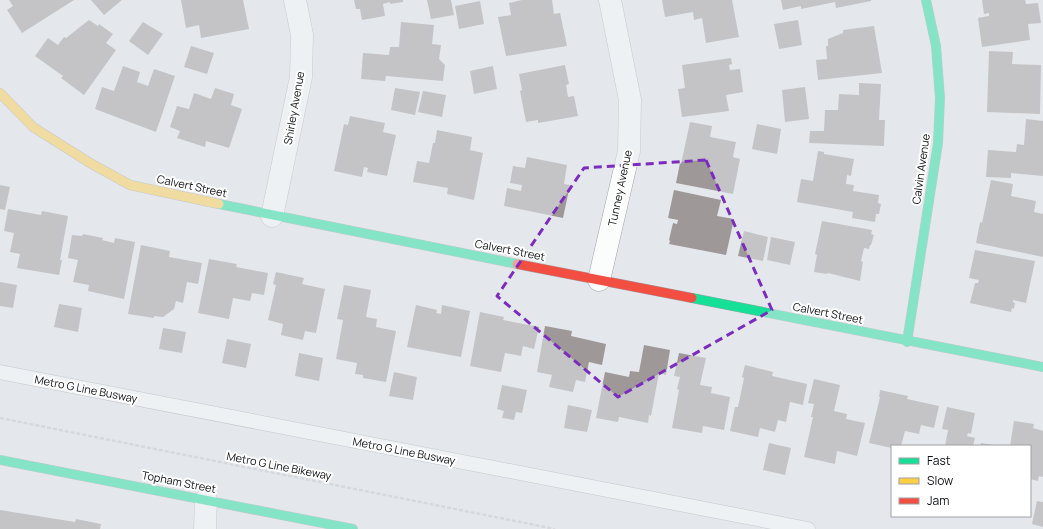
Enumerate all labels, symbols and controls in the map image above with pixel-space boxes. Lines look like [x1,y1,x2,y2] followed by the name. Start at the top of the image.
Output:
[280,69,307,146] street label: Shirley Avenue
[908,132,933,205] street label: Calvin Avenue
[604,148,635,227] street label: Tunney Avenue
[156,171,229,200] street label: Calvert Street
[474,235,546,264] street label: Calvert Street
[792,298,864,327] street label: Calvert Street
[33,371,139,406] street label: Metro G Line Busway
[351,433,457,468] street label: Metro G Line Busway
[891,445,1031,517] legend
[225,448,333,483] street label: Metro G Line Bikeway
[927,452,951,469] text: Fast
[141,467,217,496] street label: Topham Street
[927,472,953,489] text: Slow
[927,492,949,509] text: Jam

